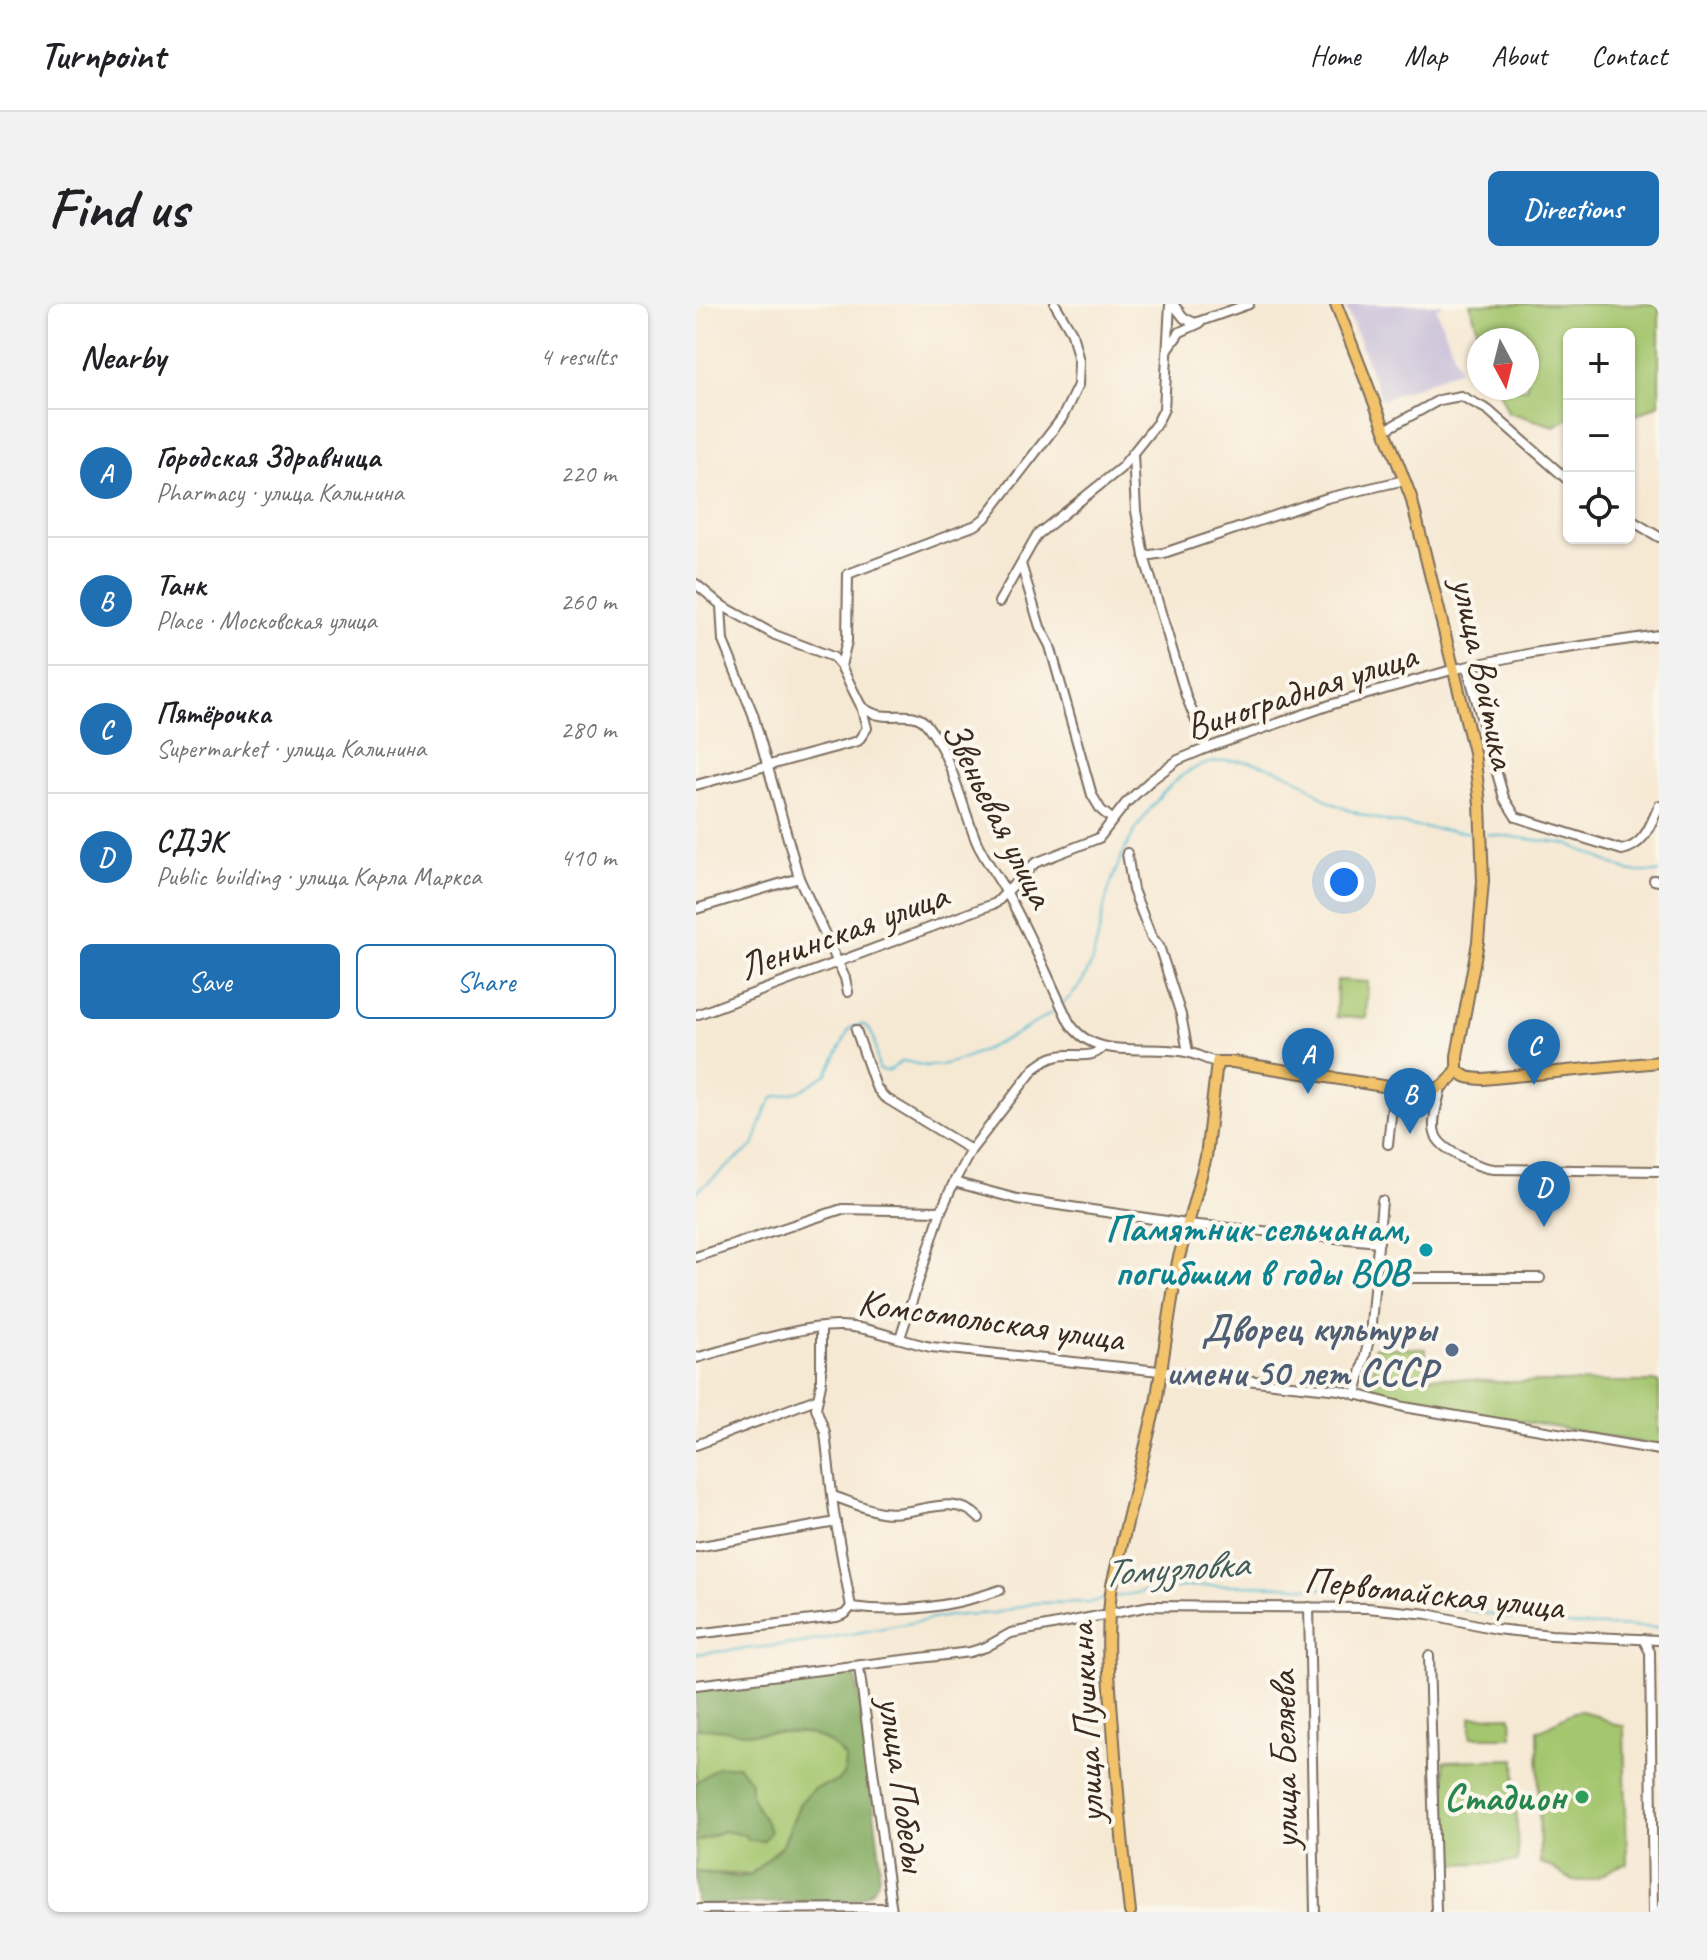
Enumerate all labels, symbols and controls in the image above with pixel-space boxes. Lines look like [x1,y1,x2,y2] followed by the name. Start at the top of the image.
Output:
[40,32,165,79] text: Turnpoint
[1310,38,1360,73] text: Home
[1404,38,1447,73] text: Map
[1491,38,1547,73] text: About
[1591,38,1667,73] text: Contact
[1488,171,1659,246] button: Directions
[48,173,188,244] text: Find us
[1467,328,1539,400] north arrow
[1563,328,1635,544] map controls
[1563,328,1635,400] button: +
[80,335,166,378] text: Nearby
[540,340,616,373] text: 4 results
[1563,400,1635,472] button: −
[156,438,380,476] text: Городская Здравница
[99,457,113,490] text: A
[560,457,616,490] text: 220 m
[1563,472,1635,544] button: locate
[156,476,404,509] text: Pharmacy · улица Калинина
[156,566,206,604] text: Танк
[1440,571,1528,775] street label: улица Войтика
[99,585,113,618] text: B
[560,585,616,618] text: 260 m
[156,604,377,637] text: Place · Московская улица
[1180,631,1425,750] street label: Виноградная улица
[156,694,271,732] text: Пятёрочка
[100,713,112,746] text: C
[560,713,616,746] text: 280 m
[931,713,1066,917] street label: Звеньевая улица
[156,732,426,765] text: Supermarket · улица Калинина
[156,822,225,860] text: СДЭК
[98,841,114,874] text: D
[560,841,616,874] text: 410 m
[156,860,481,893] text: Public building · улица Карла Маркса
[1324,862,1364,902] your location
[732,871,956,990] street label: Ленинская улица
[80,944,340,1019] button: Save
[356,944,616,1019] button: Share
[1508,1019,1560,1085] pin: C
[1282,1028,1334,1094] pin: A
[1384,1068,1436,1134] pin: B
[1518,1161,1570,1227] pin: D
[1105,1205,1412,1296] place label: Памятник сельчанам, погибшим в годы ВОВ
[1417,1241,1435,1259] marker: Памятник сельчанам, погибшим в годы ВОВ
[855,1278,1130,1362] street label: Комсомольская улица
[1166,1305,1442,1396] place label: Дворец культуры имени 50 лет СССР
[1443,1341,1461,1359] marker: Дворец культуры имени 50 лет СССР
[1100,1538,1253,1598] water label: Томузловка
[1302,1556,1569,1630] street label: Первомайская улица
[1057,1618,1115,1826] street label: улица Пушкина
[1259,1668,1309,1852] street label: улица Беляева
[867,1692,939,1877] street label: улица Победы
[1444,1774,1569,1821] place label: Стадион
[1573,1788,1591,1806] marker: Стадион

